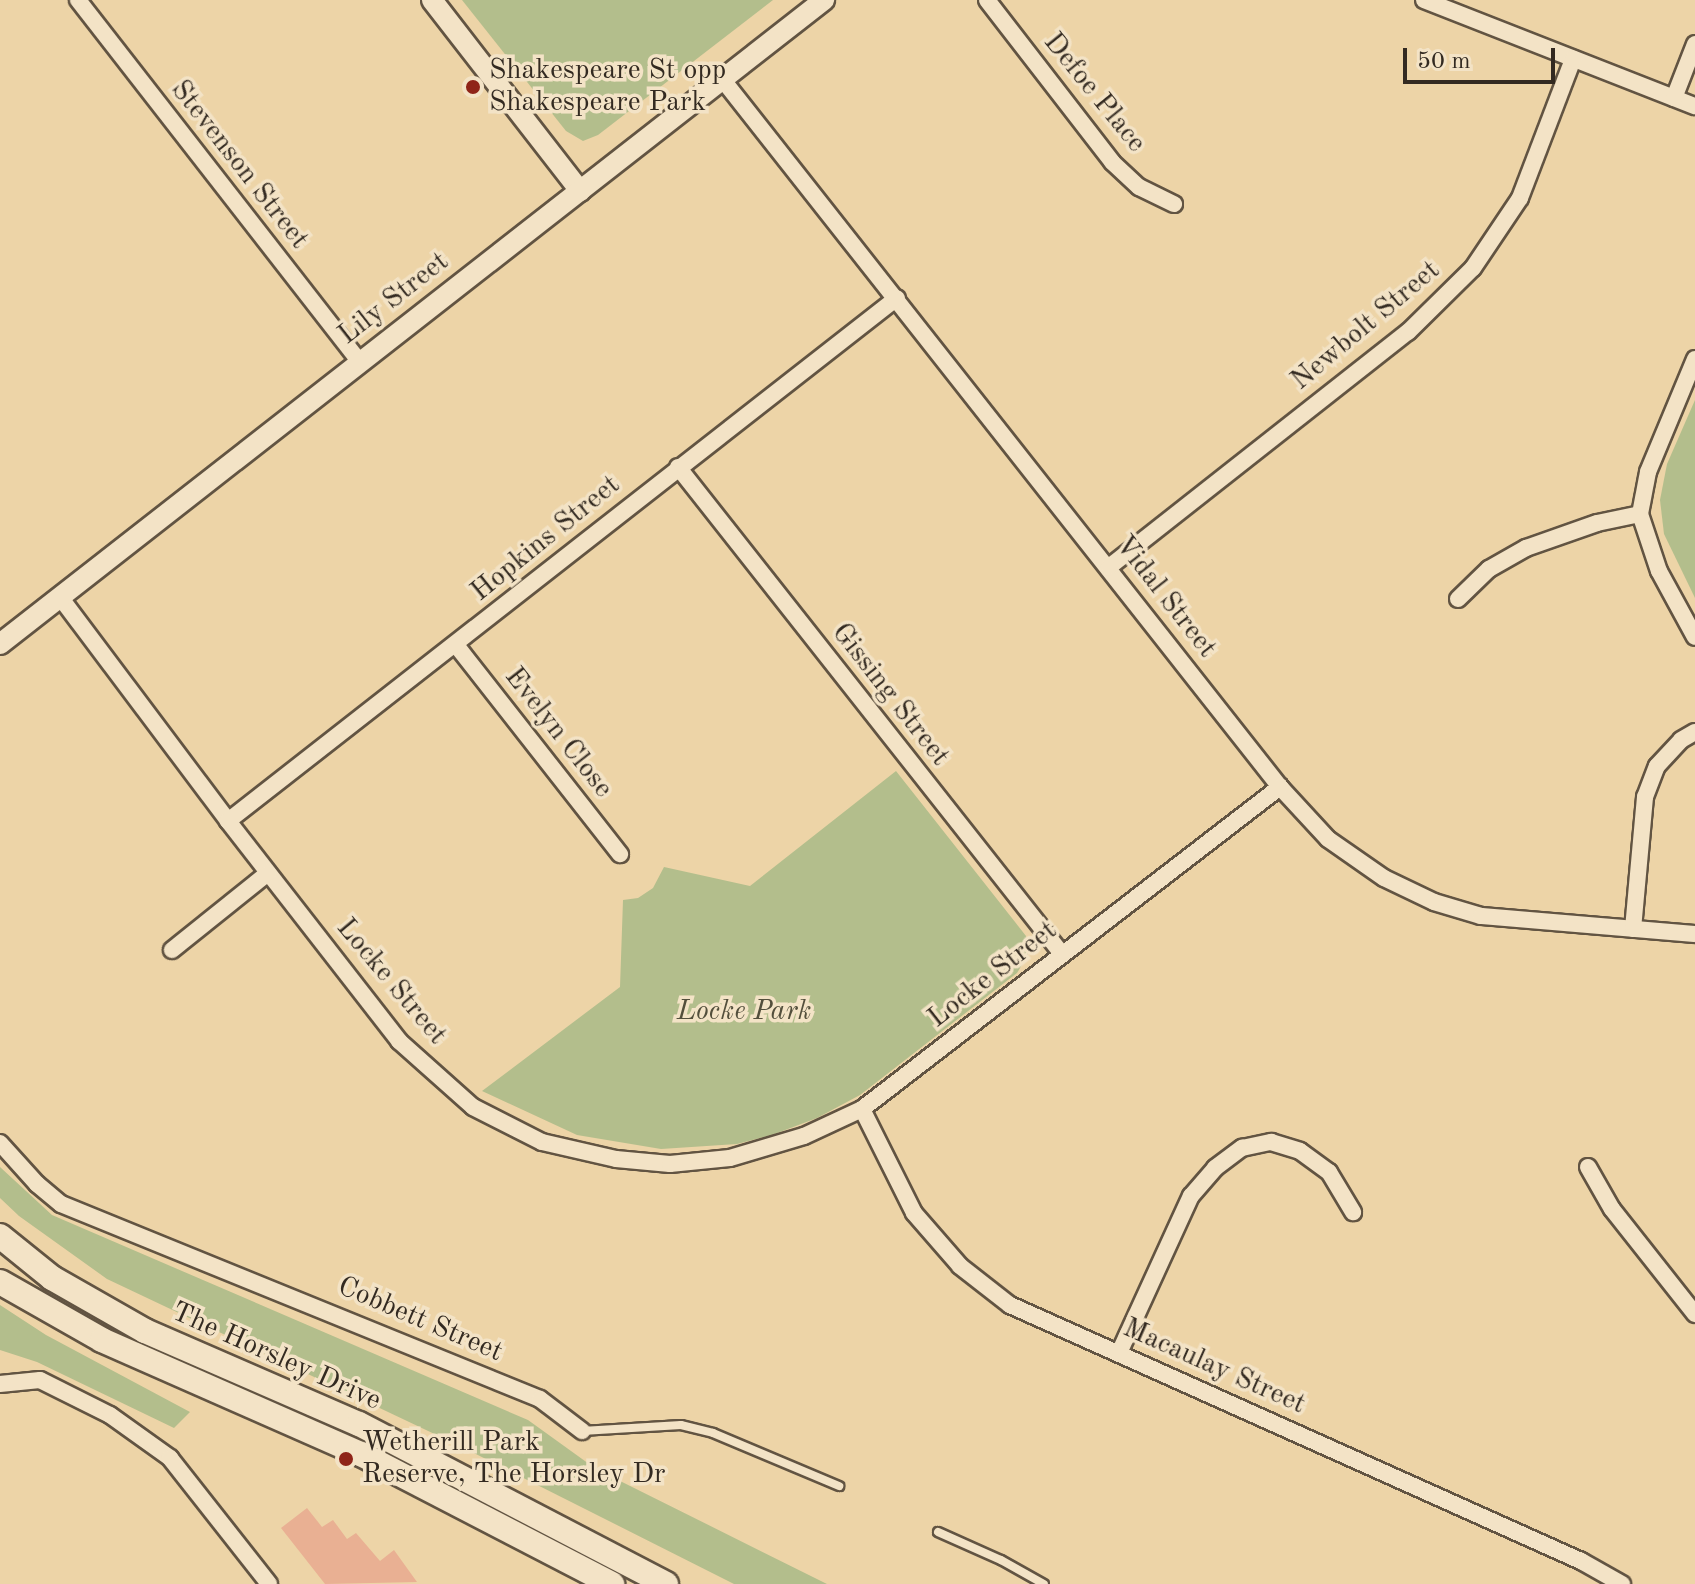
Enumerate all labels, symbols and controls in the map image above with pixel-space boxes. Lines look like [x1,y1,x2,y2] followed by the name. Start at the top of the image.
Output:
[1036,26,1152,160] street label: Defoe Place
[1407,32,1559,82] scale bar
[1417,50,1471,74] text: 50 m
[489,54,726,120] place label: Shakespeare St opp Shakespeare Park
[163,74,315,256] street label: Stevenson Street
[464,78,482,96] marker: Shakespeare St opp Shakespeare Park
[332,246,456,352] street label: Lily Street
[1285,254,1447,398] street label: Newbolt Street
[465,469,627,609] street label: Hopkins Street
[1107,529,1223,665] street label: Vidal Street
[824,617,956,773] street label: Gissing Street
[497,661,619,805] street label: Evelyn Close
[329,912,453,1052] street label: Locke Street
[922,914,1064,1036] street label: Locke Street
[677,995,811,1029] park label: Locke Park
[333,1270,507,1370] street label: Cobbett Street
[166,1296,386,1418] street label: The Horsley Drive
[1118,1312,1310,1422] street label: Macaulay Street
[362,1426,665,1492] place label: Wetherill Park Reserve, The Horsley Dr
[337,1450,355,1468] marker: Wetherill Park Reserve, The Horsley Dr

